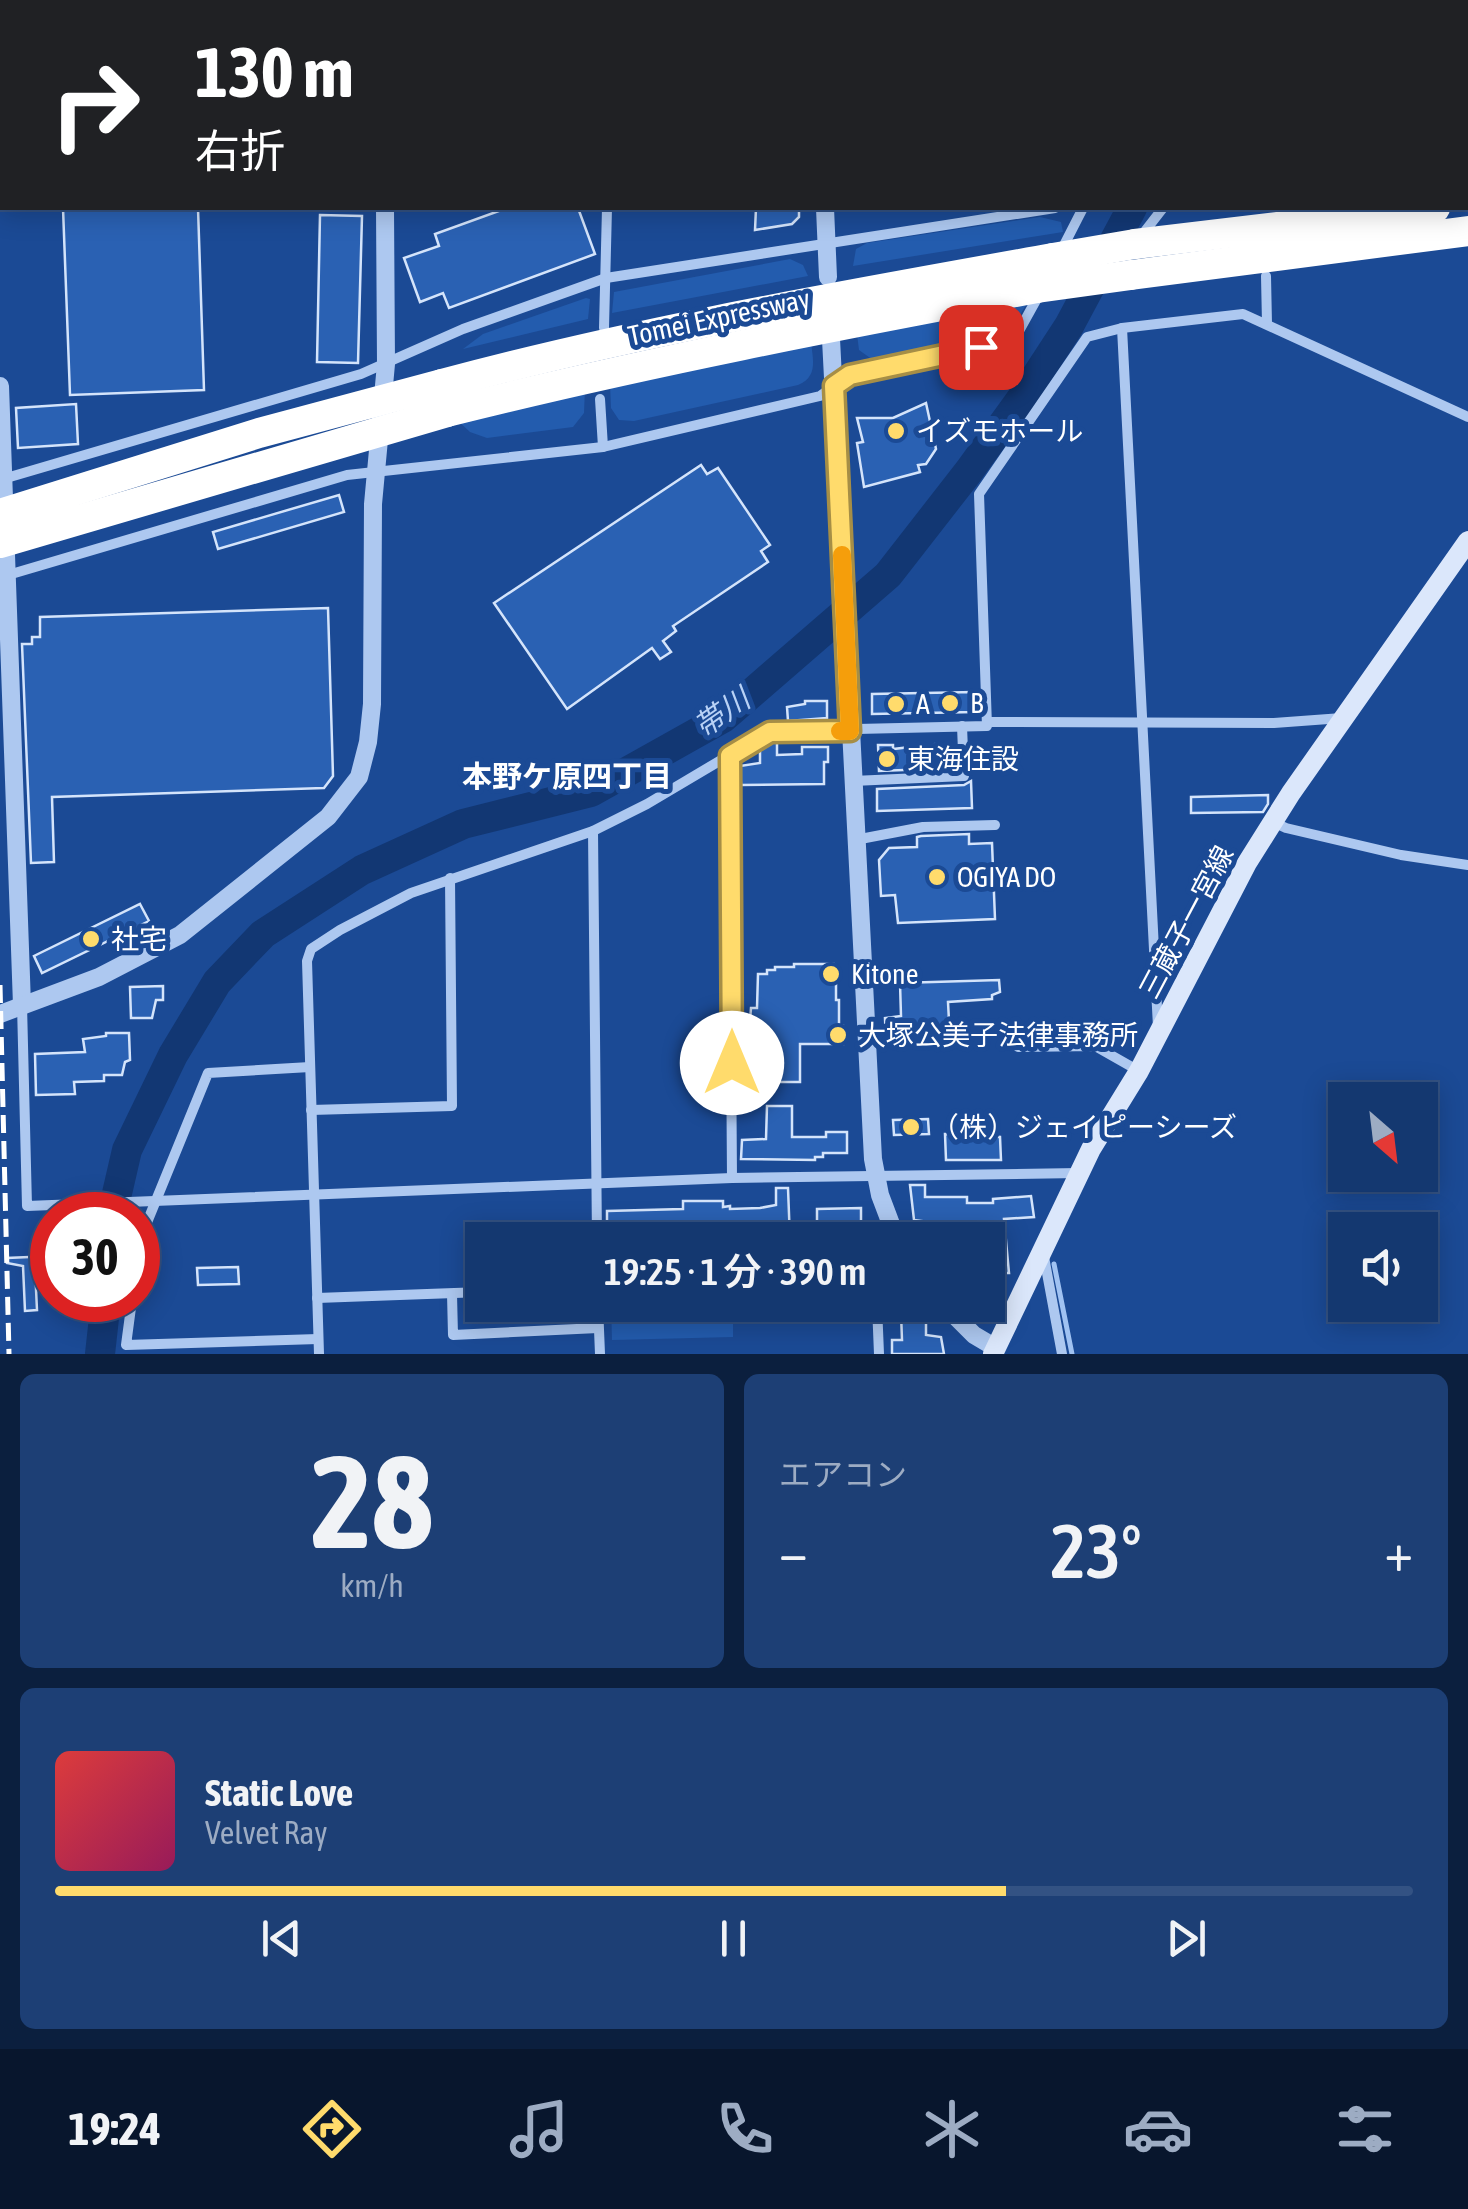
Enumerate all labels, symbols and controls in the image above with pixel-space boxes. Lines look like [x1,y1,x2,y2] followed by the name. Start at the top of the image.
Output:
[195,32,354,112] text: 130 m
[30,40,160,170] icon: right
[195,125,285,177] text: 右折
[625,282,813,352] street label: Tomei Expressway
[939,305,1024,390] pin
[954,320,1009,375] icon: arrive
[916,415,1083,447] place label: イズモホール
[885,420,907,442] marker: イズモホール
[687,679,758,743] water label: 帯川
[970,687,983,719] place label: B
[916,688,930,720] place label: A
[939,692,961,714] marker: B
[885,693,907,715] marker: A
[907,743,1019,775] place label: 東海住設
[876,748,898,770] marker: 東海住設
[462,759,672,793] district label: 本野ケ原四丁目
[1132,840,1240,1004] street label: 三蔵子一宮線
[957,861,1056,893] place label: OGIYA DO
[926,866,948,888] marker: OGIYA DO
[111,923,167,955] place label: 社宅
[80,928,102,950] marker: 社宅
[851,958,918,990] place label: Kitone
[820,963,842,985] marker: Kitone
[680,1011,784,1115] position arrow
[858,1019,1138,1051] place label: 大塚公美子法律事務所
[827,1024,849,1046] marker: 大塚公美子法律事務所
[1328,1082,1438,1192] north arrow
[1328,1082,1438,1322] map controls
[931,1111,1237,1143] place label: （株）ジェイピーシーズ
[900,1116,922,1138] marker: （株）ジェイピーシーズ
[30,1192,160,1322] speed limit sign: 30
[1328,1212,1438,1322] button: sound
[604,1250,866,1293] text: 19:25 · 1 分 · 390 m
[311,1427,433,1576] text: 28
[779,1456,907,1493] text: エアコン
[1050,1508,1142,1594] text: 23°
[779,1520,808,1583] text: −
[1384,1520,1413,1583] text: +
[340,1567,404,1604] text: km/h
[205,1771,353,1814] text: Static Love
[205,1814,327,1851] text: Velvet Ray
[254,1911,309,1966] icon: previous
[706,1911,761,1966] icon: pause
[1159,1911,1214,1966] icon: next
[297,2094,367,2164] icon: directions
[504,2094,574,2164] icon: music
[710,2094,780,2164] icon: phone
[917,2094,987,2164] icon: climate
[1123,2094,1193,2164] icon: car
[1330,2094,1400,2164] icon: filters
[68,2103,161,2155] text: 19:24

